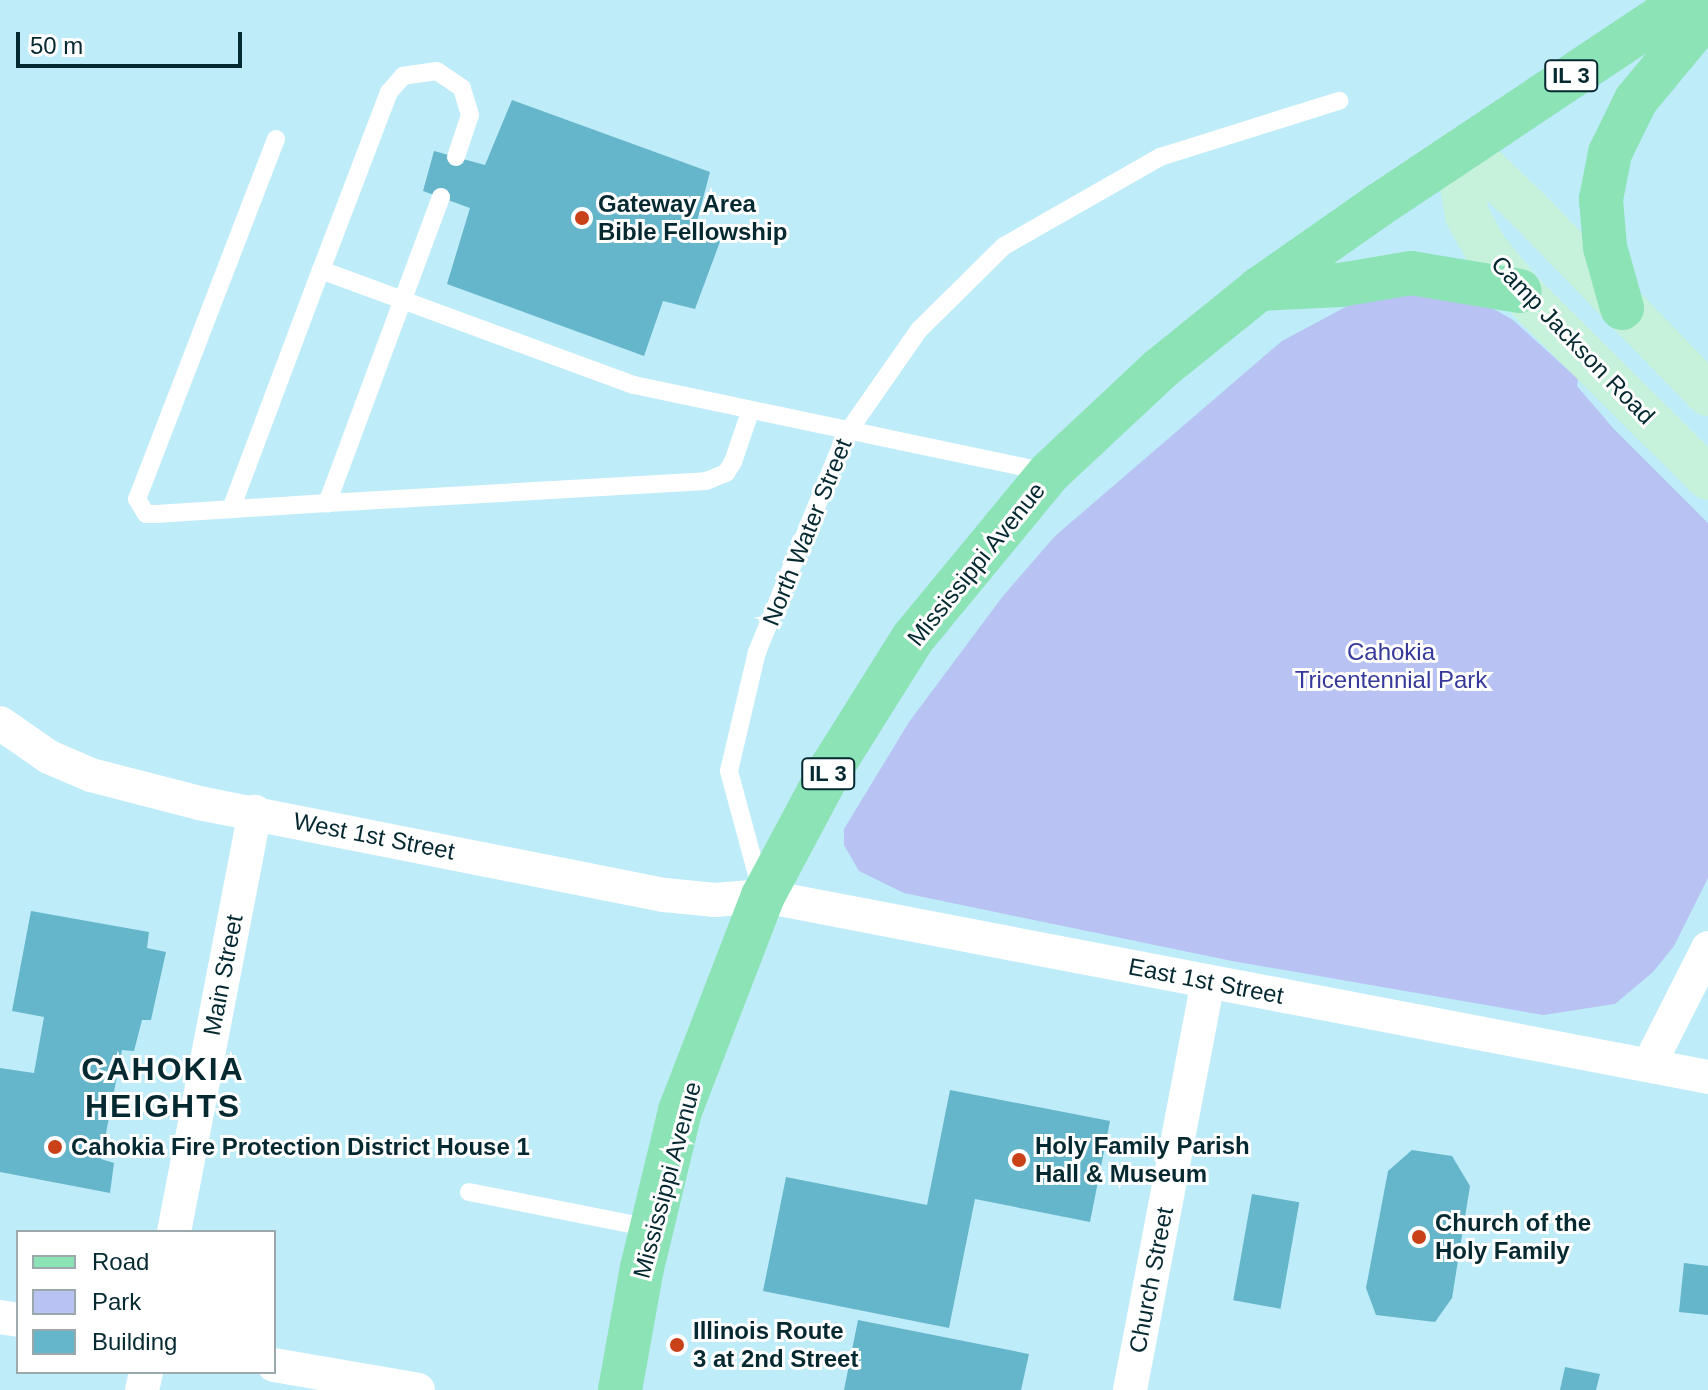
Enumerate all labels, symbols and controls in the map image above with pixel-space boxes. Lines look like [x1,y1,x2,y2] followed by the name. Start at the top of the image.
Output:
[20,16,246,66] scale bar
[30,32,83,59] text: 50 m
[1543,58,1599,94] road number: IL 3
[598,190,787,246] place label: Gateway Area Bible Fellowship
[573,209,591,227] marker: Gateway Area Bible Fellowship
[1485,250,1661,430] street label: Camp Jackson Road
[756,434,858,630] street label: North Water Street
[901,476,1051,652] street label: Mississippi Avenue
[1295,638,1487,694] park label: Cahokia Tricentennial Park
[800,756,856,792] road number: IL 3
[291,806,457,866] street label: West 1st Street
[197,912,249,1038] street label: Main Street
[1126,952,1286,1010] street label: East 1st Street
[81,1051,245,1126] district label: CAHOKIA HEIGHTS
[627,1078,707,1282] street label: Mississippi Avenue
[1035,1132,1250,1188] place label: Holy Family Parish Hall & Museum
[71,1133,530,1161] place label: Cahokia Fire Protection District House 1
[46,1138,64,1156] marker: Cahokia Fire Protection District House 1
[1010,1151,1028,1169] marker: Holy Family Parish Hall & Museum
[1123,1205,1179,1355] street label: Church Street
[1435,1209,1591,1265] place label: Church of the Holy Family
[1410,1228,1428,1246] marker: Church of the Holy Family
[16,1230,276,1374] legend
[92,1248,149,1275] text: Road
[92,1288,141,1315] text: Park
[693,1317,858,1373] place label: Illinois Route 3 at 2nd Street
[92,1328,177,1355] text: Building
[668,1336,686,1354] marker: Illinois Route 3 at 2nd Street

